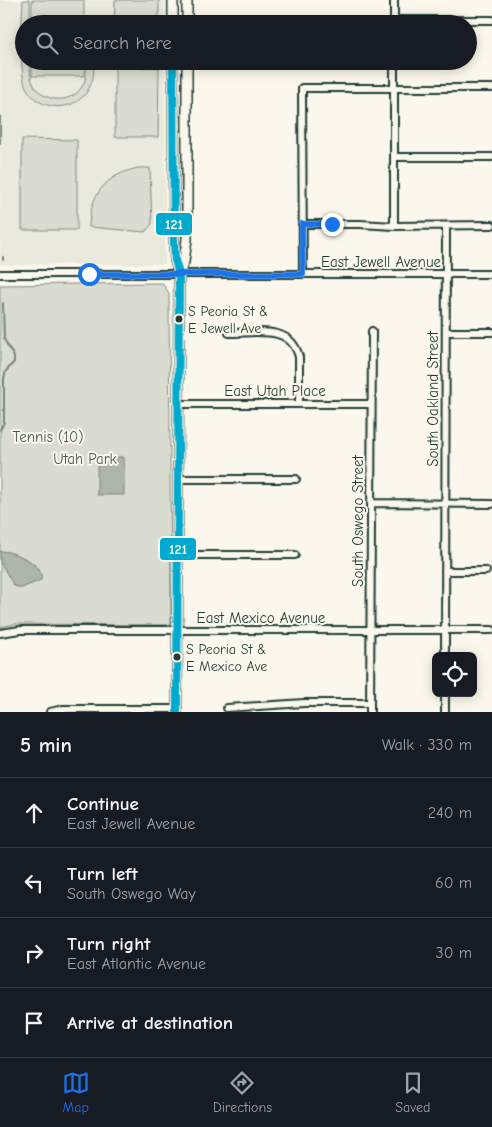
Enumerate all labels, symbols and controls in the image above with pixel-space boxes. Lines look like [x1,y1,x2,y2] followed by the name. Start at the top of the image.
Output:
[15,15,477,70] search box
[33,29,61,57] icon: search
[73,32,172,54] text: Search here
[155,212,193,236] line badge: 121
[321,213,344,236] route end
[165,216,183,233] text: 121
[321,253,442,271] street label: East Jewell Avenue
[78,263,101,286] route start
[188,303,268,337] place label: S Peoria St & E Jewell Ave
[174,314,184,324] marker: S Peoria St & E Jewell Ave
[424,330,442,467] street label: South Oakland Street
[224,382,326,400] street label: East Utah Place
[13,428,83,446] park label: Tennis (10)
[53,450,118,468] park label: Utah Park
[349,454,367,587] street label: South Oswego Street
[159,537,197,561] line badge: 121
[169,541,187,558] text: 121
[197,609,326,627] street label: East Mexico Avenue
[186,641,267,675] place label: S Peoria St & E Mexico Ave
[172,652,182,662] marker: S Peoria St & E Mexico Ave
[432,652,477,697] map controls
[432,652,477,697] button: locate
[20,733,72,757] text: 5 min
[382,736,472,754] text: Walk · 330 m
[67,793,139,815] text: Continue
[20,799,48,827] icon: ahead
[428,804,472,822] text: 240 m
[67,815,195,833] text: East Jewell Avenue
[67,863,138,885] text: Turn left
[20,869,48,897] icon: left
[435,874,472,892] text: 60 m
[67,885,196,903] text: South Oswego Way
[67,933,151,955] text: Turn right
[20,939,48,967] icon: right
[436,944,472,962] text: 30 m
[67,955,206,973] text: East Atlantic Avenue
[20,1009,48,1037] icon: arrive
[67,1012,233,1034] text: Arrive at destination
[62,1069,90,1116] tab: Map
[213,1069,272,1116] tab: Directions
[395,1069,430,1116] tab: Saved

